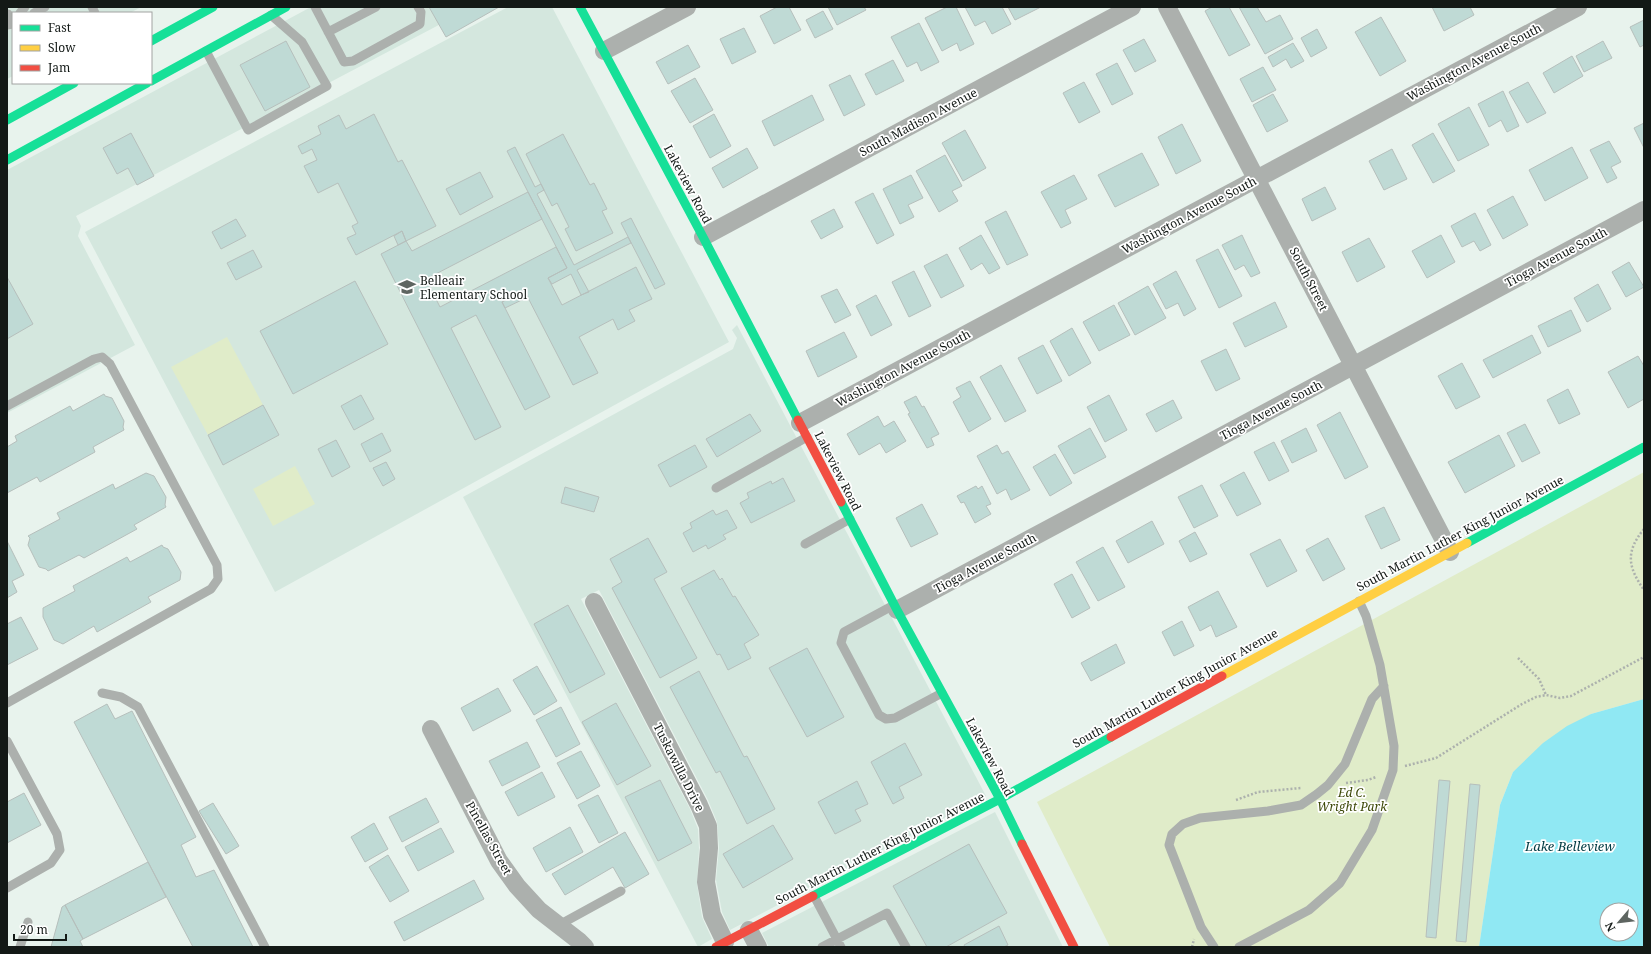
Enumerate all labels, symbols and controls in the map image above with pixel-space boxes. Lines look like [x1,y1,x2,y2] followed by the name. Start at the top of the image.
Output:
[12,12,152,84] legend
[48,19,71,36] text: Fast
[1404,19,1545,105] street label: Washington Avenue South
[48,39,76,56] text: Slow
[47,59,70,76] text: Jam
[856,84,980,160] street label: South Madison Avenue
[660,142,716,227] street label: Lakeview Road
[1119,172,1260,258] street label: Washington Avenue South
[1502,223,1610,291] street label: Tioga Avenue South
[1286,244,1332,314] street label: South Street
[420,272,528,303] place label: Belleair Elementary School
[397,277,417,297] school or university icon: Belleair Elementary School
[833,325,974,411] street label: Washington Avenue South
[1217,376,1325,444] street label: Tioga Avenue South
[811,428,866,514] street label: Lakeview Road
[1353,471,1567,595] street label: South Martin Luther King Junior Avenue
[931,529,1039,597] street label: Tioga Avenue South
[1069,624,1281,752] street label: South Martin Luther King Junior Avenue
[962,715,1018,800] street label: Lakeview Road
[649,720,709,814] street label: Tuskawilla Drive
[1317,784,1388,815] park label: Ed C. Wright Park
[773,788,987,908] street label: South Martin Luther King Junior Avenue
[462,798,516,878] street label: Pinellas Street
[1524,837,1615,855] water label: Lake Belleview
[1599,902,1639,942] north arrow
[14,916,66,942] scale bar
[1601,919,1618,934] text: N
[20,921,48,938] text: 20 m

